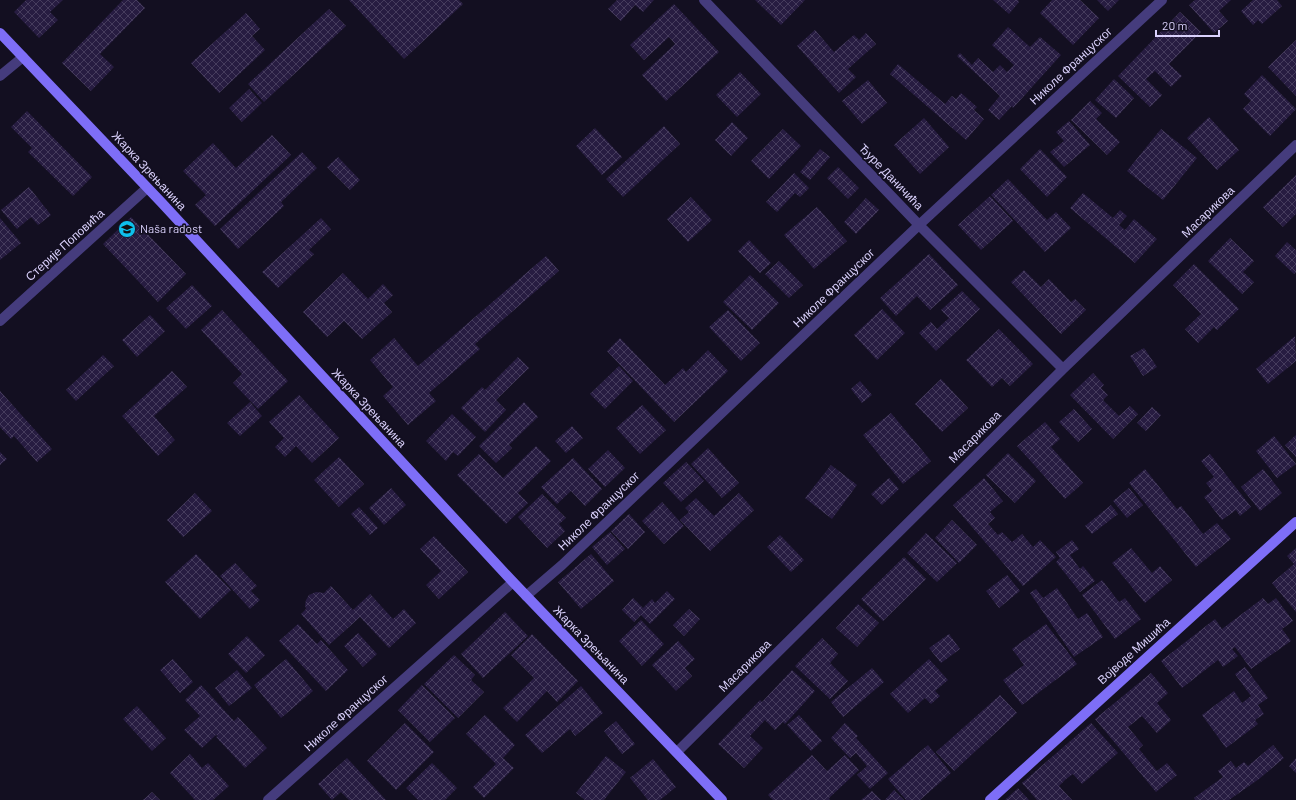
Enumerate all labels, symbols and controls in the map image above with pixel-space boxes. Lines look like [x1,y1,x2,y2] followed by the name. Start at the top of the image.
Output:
[1156,12,1219,38] scale bar
[1162,18,1188,32] text: 20 m
[1026,23,1116,108] street label: Николе Француског
[109,128,190,214] street label: Жарка Зрењанина
[856,140,927,213] street label: Ђуре Даничића
[1178,182,1237,241] street label: Масарикова
[22,205,107,284] street label: Стерије Поповића
[117,219,137,239] school or university icon: Naša radost
[140,221,202,235] place label: Naša radost
[790,244,878,330] street label: Николе Француског
[329,365,410,451] street label: Жарка Зрењанина
[945,407,1004,466] street label: Масарикова
[555,467,643,553] street label: Николе Француског
[550,602,633,687] street label: Жарка Зрењанина
[1094,614,1173,687] street label: Војводе Мишића
[715,636,774,695] street label: Масарикова
[301,671,391,754] street label: Николе Француског

